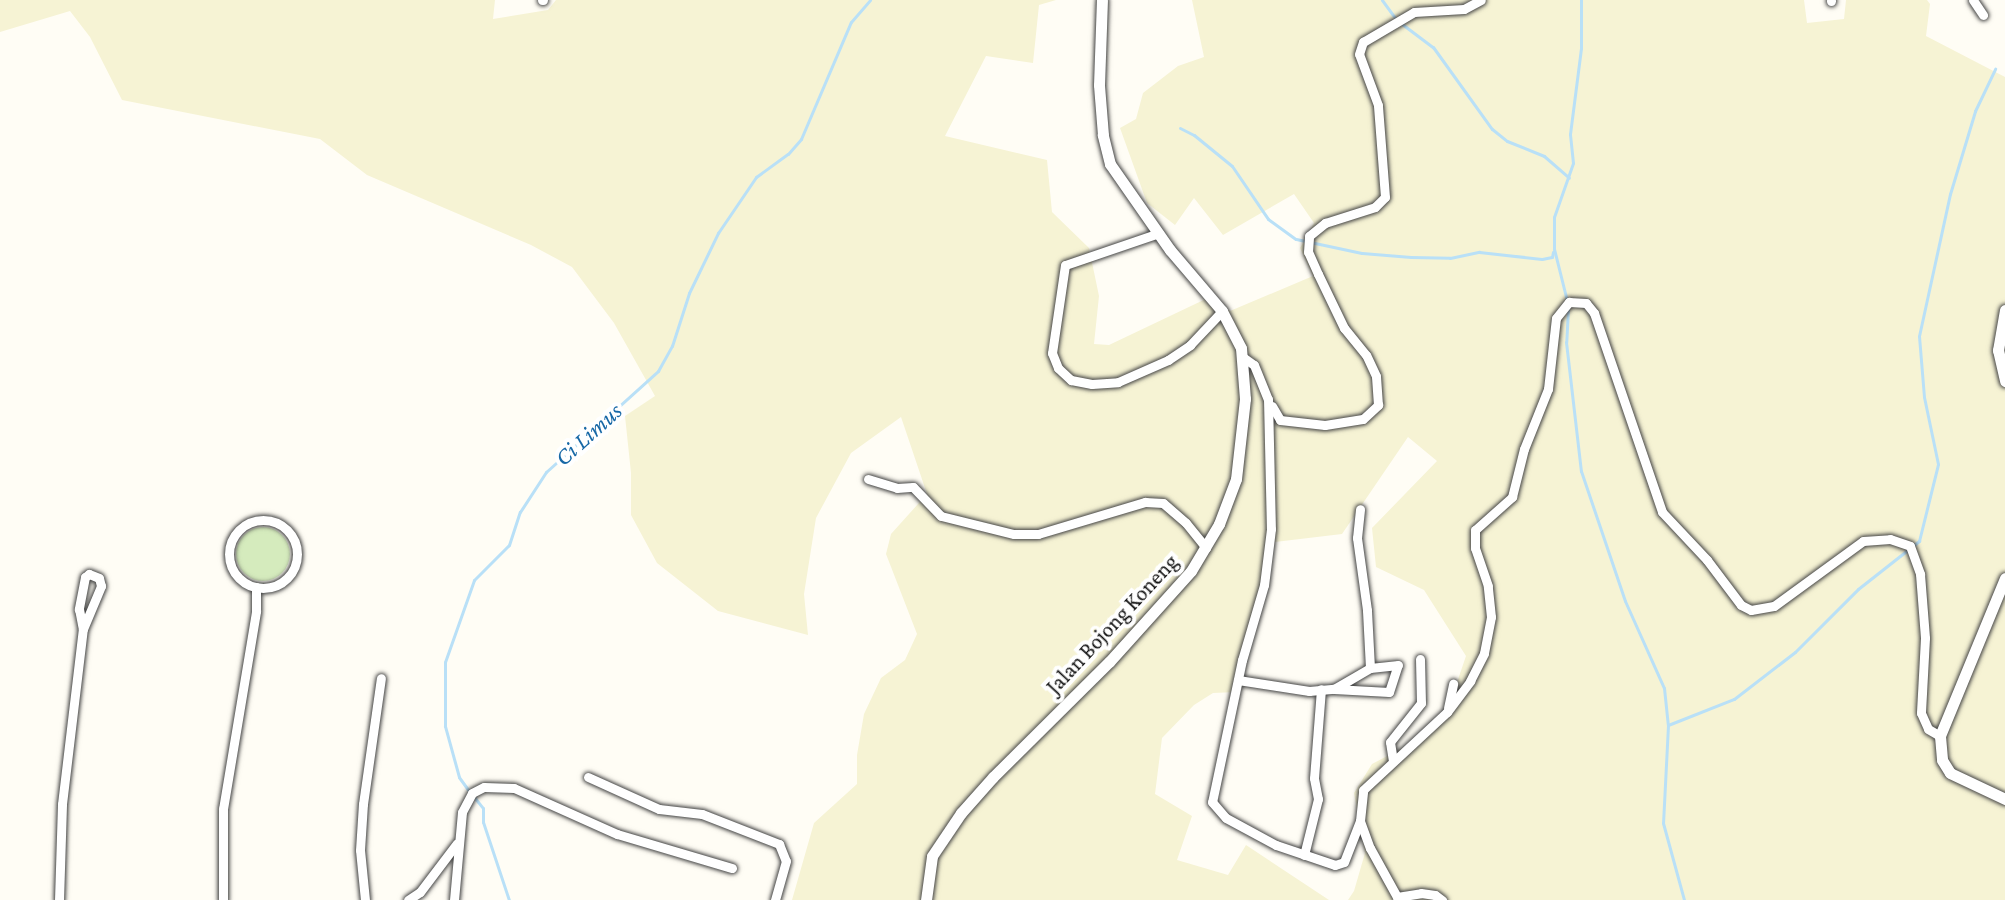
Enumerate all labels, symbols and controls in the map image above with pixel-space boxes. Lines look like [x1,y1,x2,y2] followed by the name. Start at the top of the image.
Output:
[548,396,628,472] water label: Ci Limus
[1040,549,1184,699] street label: Jalan Bojong Koneng

